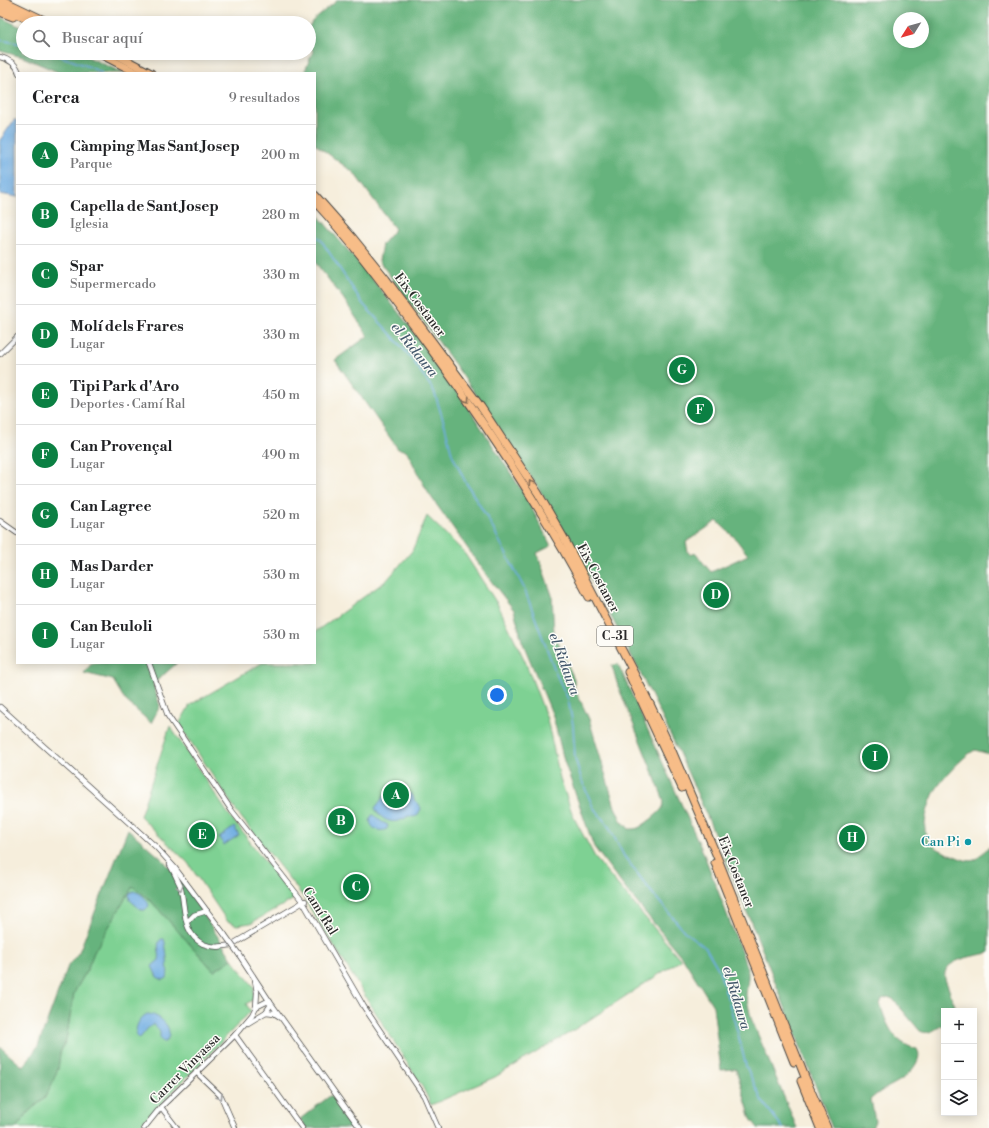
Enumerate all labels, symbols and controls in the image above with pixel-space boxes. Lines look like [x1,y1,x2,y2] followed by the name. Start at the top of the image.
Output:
[893,12,929,48] north arrow
[16,16,316,60] search box
[30,27,52,49] icon: search
[62,29,143,48] text: Buscar aquí
[32,87,80,109] text: Cerca
[229,90,300,106] text: 9 resultados
[70,137,240,156] text: Càmping Mas Sant Josep
[40,147,50,163] text: A
[261,147,300,163] text: 200 m
[70,156,112,172] text: Parque
[70,197,219,216] text: Capella de Sant Josep
[40,207,50,223] text: B
[262,207,300,223] text: 280 m
[70,216,109,232] text: Iglesia
[70,257,104,276] text: Spar
[40,267,50,283] text: C
[263,267,300,283] text: 330 m
[391,270,449,340] street label: Eix Costaner
[70,276,156,292] text: Supermercado
[70,317,184,336] text: Molí dels Frares
[387,319,442,381] water label: el Ridaura
[40,327,50,343] text: D
[263,327,300,343] text: 330 m
[70,336,105,352] text: Lugar
[669,355,695,385] pin: G
[70,377,179,396] text: Tipi Park d'Aro
[40,387,50,403] text: E
[262,387,300,403] text: 450 m
[462,395,469,402] one-way arrow
[687,395,713,425] pin: F
[70,396,185,412] text: Deportes · Camí Ral
[70,437,173,456] text: Can Provençal
[40,447,50,463] text: F
[262,447,300,463] text: 490 m
[70,456,105,472] text: Lugar
[528,480,536,487] one-way arrow
[70,497,151,516] text: Can Lagree
[40,507,50,523] text: G
[263,507,300,523] text: 520 m
[70,516,105,532] text: Lugar
[573,541,623,616] street label: Eix Costaner
[70,557,154,576] text: Mas Darder
[40,567,50,583] text: H
[263,567,300,583] text: 530 m
[70,576,105,592] text: Lugar
[703,580,729,610] pin: D
[70,617,152,636] text: Can Beuloli
[597,626,633,646] road number: C-31
[42,627,48,643] text: I
[263,627,300,643] text: 530 m
[544,630,584,698] water label: el Ridaura
[70,636,105,652] text: Lugar
[487,685,507,705] your location
[862,742,888,772] pin: I
[383,780,409,810] pin: A
[328,806,354,836] pin: B
[189,820,215,850] pin: E
[839,823,865,853] pin: H
[714,834,758,911] street label: Eix Costaner
[921,834,960,850] place label: Can Pi
[963,837,973,847] marker: Can Pi
[343,872,369,902] pin: C
[299,884,341,938] street label: Camí Ral
[175,885,183,891] one-way arrow
[718,964,754,1032] water label: el Ridaura
[941,1008,977,1116] map controls
[941,1008,977,1044] button: +
[146,1030,224,1108] street label: Carrer Vinyassa
[941,1044,977,1080] button: −
[941,1080,977,1116] button: layers
[215,1093,223,1100] one-way arrow

